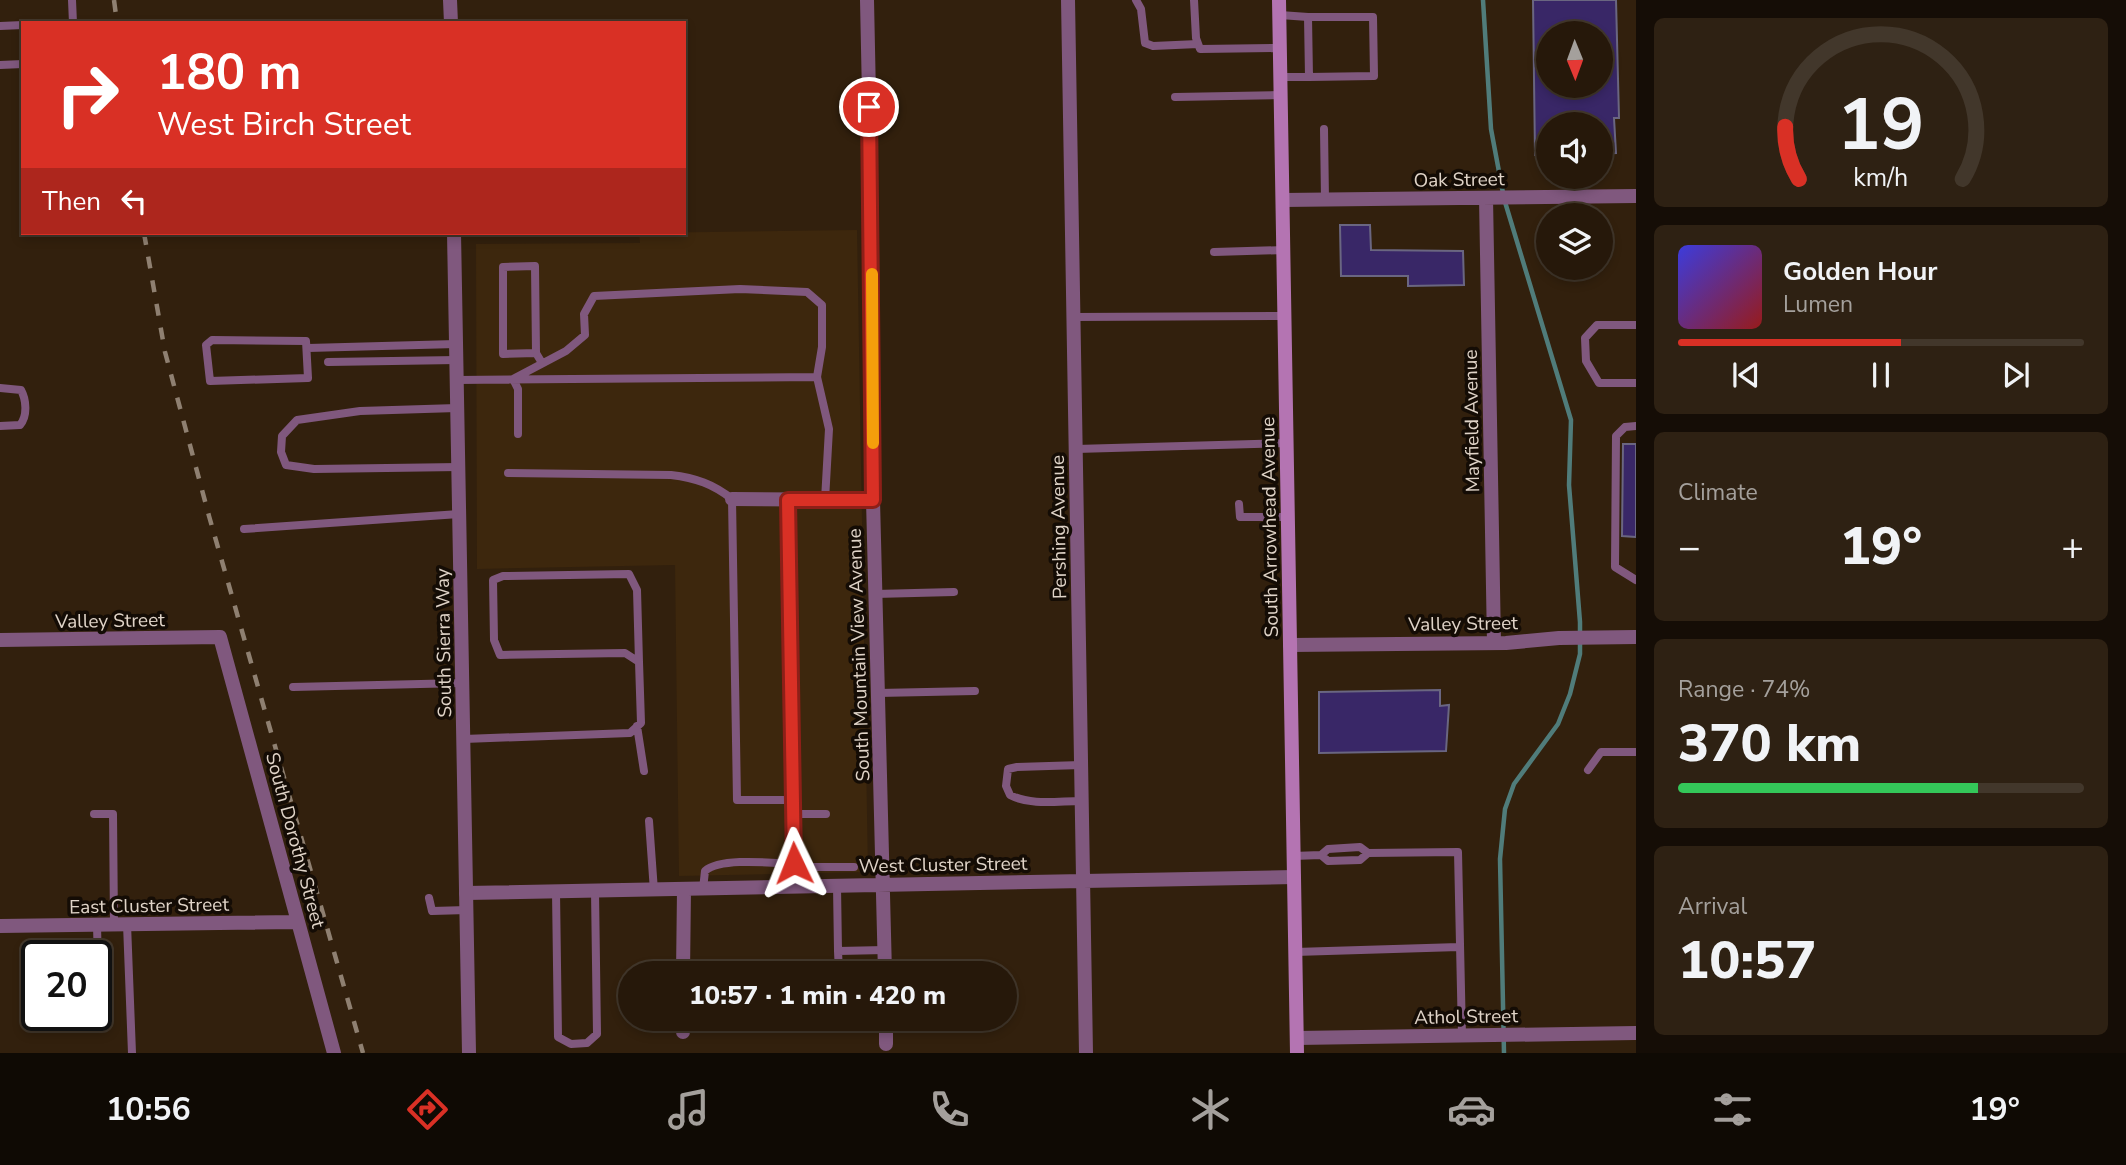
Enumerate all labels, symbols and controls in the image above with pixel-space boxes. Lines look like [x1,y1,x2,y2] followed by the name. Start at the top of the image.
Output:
[1536,21,1614,98] north arrow
[1536,21,1613,280] map controls
[157,39,301,106] text: 180 m
[42,49,133,140] icon: right
[1837,75,1925,175] text: 19
[839,77,899,137] pin
[850,88,888,126] icon: arrive
[157,103,411,146] text: West Birch Street
[1536,112,1613,189] button: sound
[1853,160,1909,194] text: km/h
[1413,166,1505,194] street label: Oak Street
[115,182,153,220] icon: left
[42,184,101,219] text: Then
[1536,203,1613,280] button: layers
[1783,254,1938,289] text: Golden Hour
[1783,289,1853,320] text: Lumen
[1458,349,1486,493] street label: Mayfield Avenue
[1727,356,1765,394] icon: previous
[1862,356,1900,394] icon: pause
[1997,356,2035,394] icon: next
[1255,416,1285,637] street label: South Arrowhead Avenue
[1045,455,1073,599] street label: Pershing Avenue
[1678,477,1758,508] text: Climate
[1840,511,1922,582] text: 19°
[1678,522,1701,573] text: −
[2061,522,2084,573] text: +
[842,528,876,782] street label: South Mountain View Avenue
[430,568,458,718] street label: South Sierra Way
[54,607,165,635] street label: Valley Street
[1407,610,1518,638] street label: Valley Street
[1678,674,1810,705] text: Range · 74%
[1678,708,1861,779] text: 370 km
[259,750,331,931] street label: South Dorothy Street
[757,826,831,900] position arrow
[858,851,1028,879] street label: West Cluster Street
[1678,891,1747,922] text: Arrival
[69,892,230,920] street label: East Cluster Street
[1678,925,1816,996] text: 10:57
[21,940,112,1031] speed limit sign: 20
[689,978,946,1013] text: 10:57 · 1 min · 420 m
[1414,1003,1519,1031] street label: Athol Street
[403,1085,452,1134] icon: directions
[664,1085,713,1134] icon: music
[925,1085,974,1134] icon: phone
[1186,1085,1235,1134] icon: climate
[1447,1085,1496,1134] icon: car
[1708,1085,1757,1134] icon: filters
[106,1088,191,1131] text: 10:56
[1969,1088,2020,1131] text: 19°

